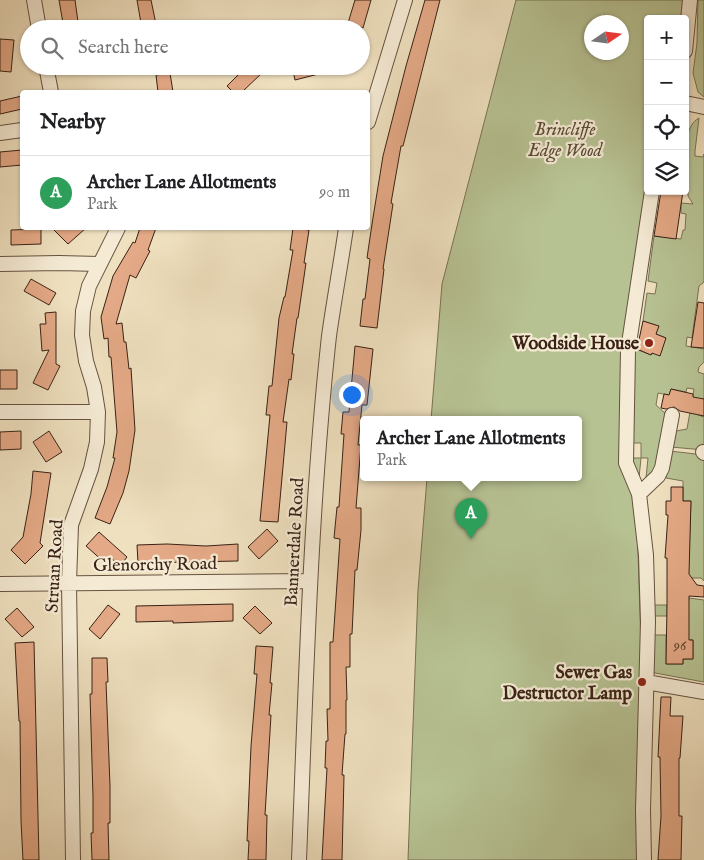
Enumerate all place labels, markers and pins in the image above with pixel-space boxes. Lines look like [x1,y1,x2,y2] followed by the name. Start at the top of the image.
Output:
[511,333,640,356] place label: Woodside House
[643,337,655,349] marker: Woodside House
[455,498,487,539] pin: A
[503,662,633,706] place label: Sewer Gas Destructor Lamp
[636,676,648,688] marker: Sewer Gas Destructor Lamp

